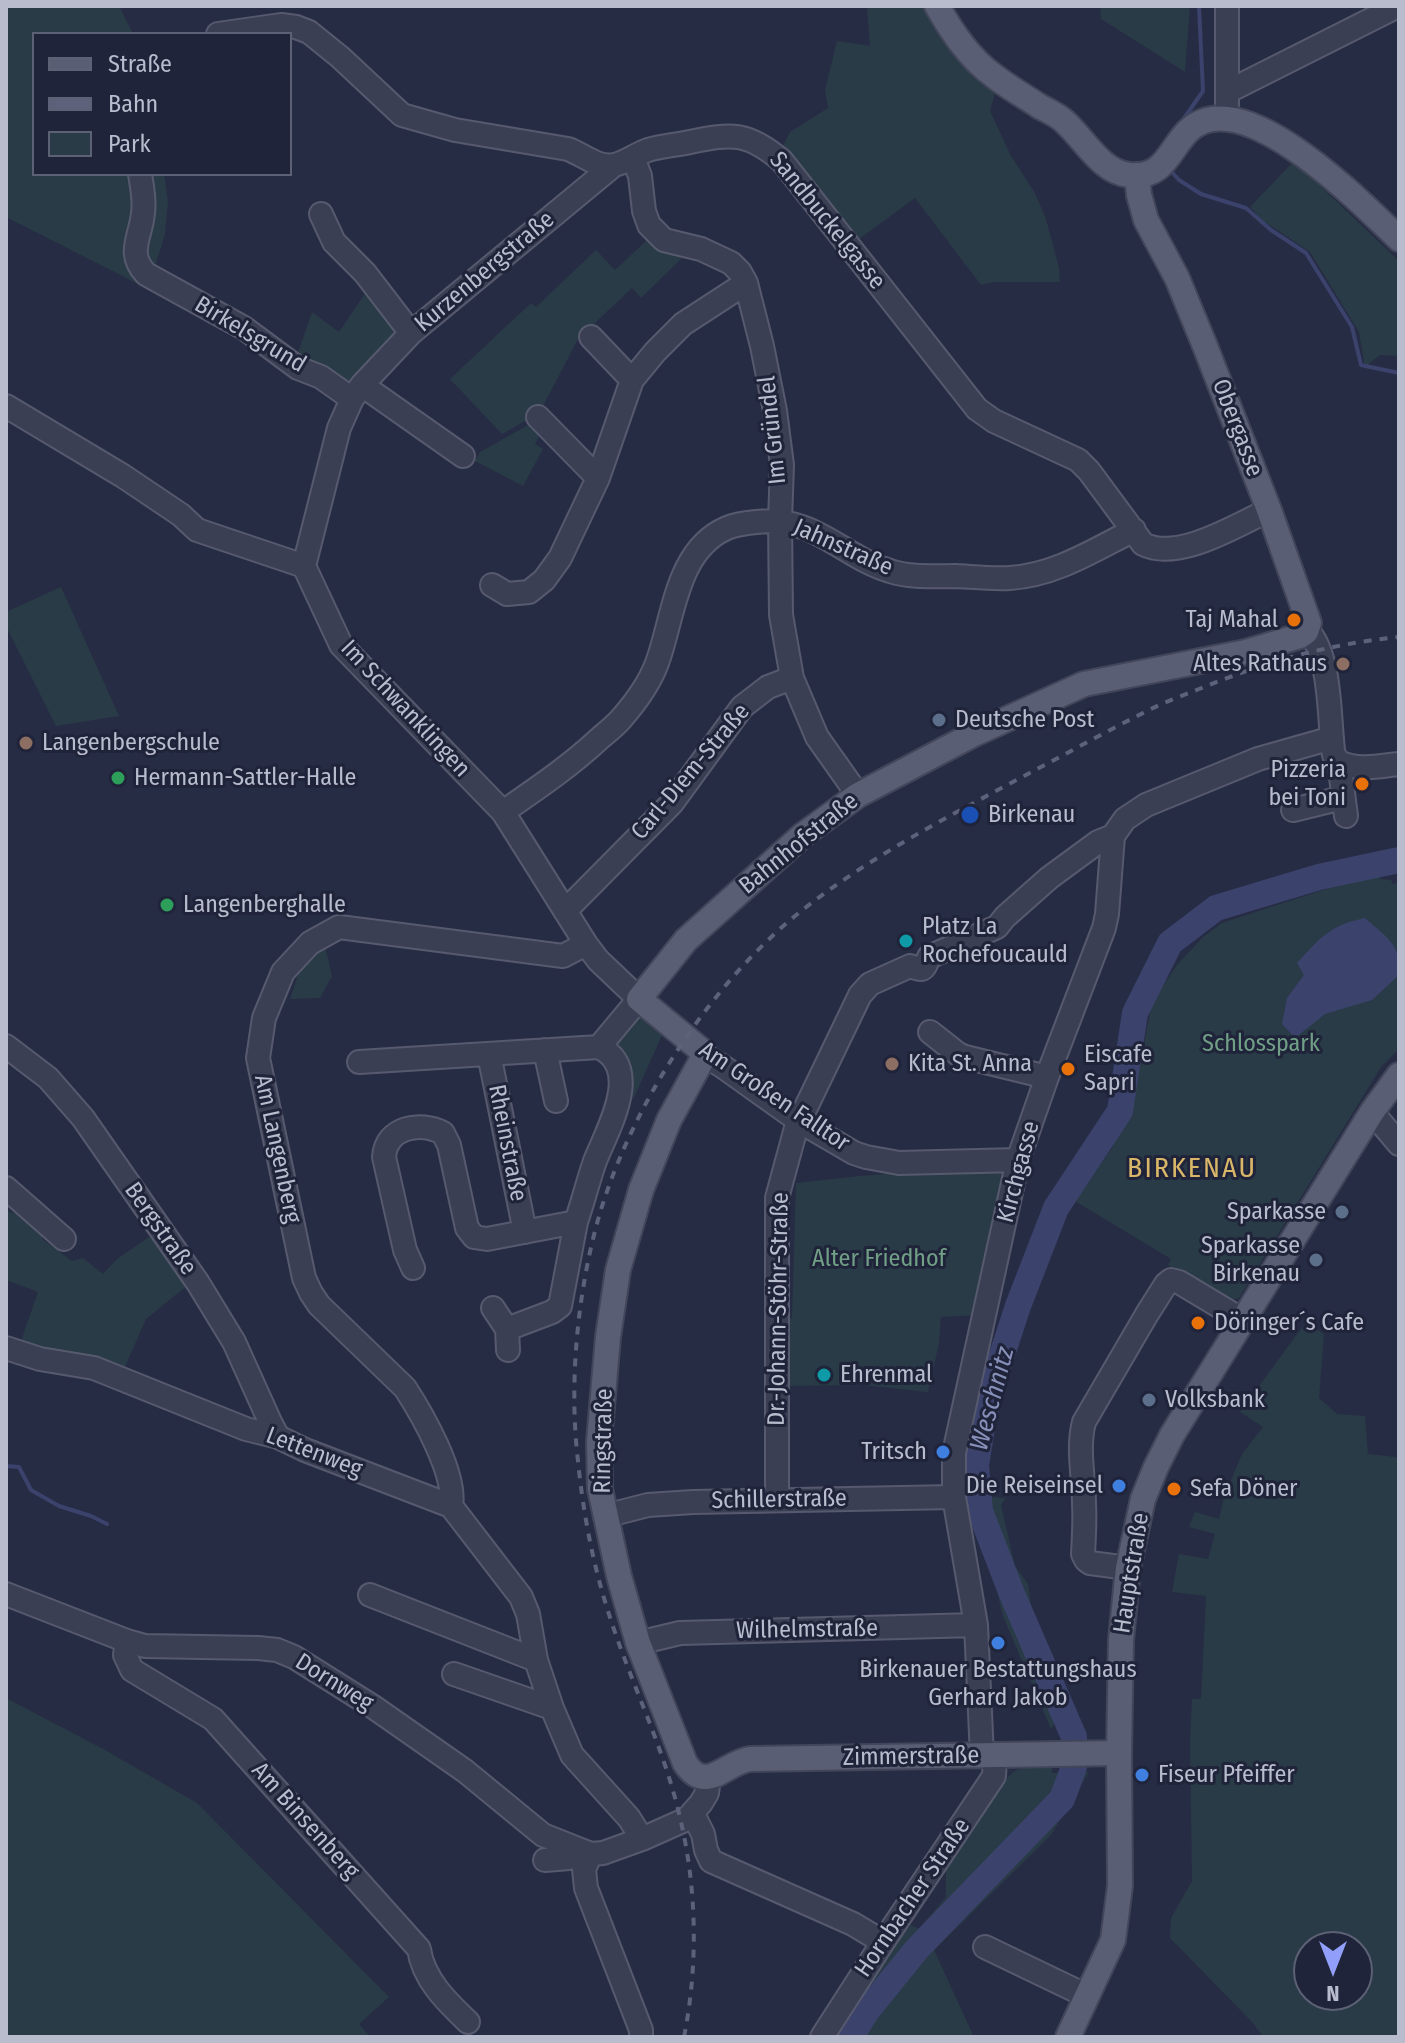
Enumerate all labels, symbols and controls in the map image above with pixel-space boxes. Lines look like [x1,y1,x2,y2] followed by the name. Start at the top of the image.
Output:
[32,32,292,176] legend
[108,50,172,78] text: Straße
[108,90,158,118] text: Bahn
[108,130,151,158] text: Park
[763,146,891,296] street label: Sandbuckelgasse
[410,205,560,339] street label: Kurzenbergstraße
[189,291,311,379] street label: Birkelsgrund
[753,374,793,486] street label: Im Gründel
[1205,375,1269,481] street label: Obergasse
[789,513,897,583] street label: Jahnstraße
[1186,606,1278,634] place label: Taj Mahal
[1285,611,1303,629] marker: Taj Mahal
[334,635,476,783] street label: Im Schwanklingen
[1193,650,1327,678] place label: Altes Rathaus
[1334,655,1352,673] marker: Altes Rathaus
[626,698,756,846] street label: Carl-Diem-Straße
[955,706,1094,734] place label: Deutsche Post
[930,711,948,729] marker: Deutsche Post
[42,729,220,757] place label: Langenbergschule
[17,734,35,752] marker: Langenbergschule
[1269,756,1346,812] place label: Pizzeria bei Toni
[134,764,356,792] place label: Hermann-Sattler-Halle
[109,769,127,787] marker: Hermann-Sattler-Halle
[1353,775,1371,793] marker: Pizzeria bei Toni
[734,787,864,901] street label: Bahnhofstraße
[988,801,1075,829] place label: Birkenau
[959,804,981,826] marker: Birkenau
[183,891,346,919] place label: Langenberghalle
[158,896,176,914] marker: Langenberghalle
[922,913,1068,969] place label: Platz La Rochefoucauld
[897,932,915,950] marker: Platz La Rochefoucauld
[1202,1030,1320,1058] park label: Schlosspark
[693,1036,855,1158] street label: Am Großen Falltor
[1084,1041,1152,1097] place label: Eiscafe Sapri
[908,1050,1032,1078] place label: Kita St. Anna
[883,1055,901,1073] marker: Kita St. Anna
[1059,1060,1077,1078] marker: Eiscafe Sapri
[247,1072,307,1226] street label: Am Langenberg
[482,1082,532,1204] street label: Rheinstraße
[992,1118,1046,1226] street label: Kirchgasse
[1127,1152,1257,1186] district label: BIRKENAU
[118,1177,202,1281] street label: Bergstraße
[763,1192,795,1426] street label: Dr.-Johann-Stöhr-Straße
[1227,1198,1326,1226] place label: Sparkasse
[1333,1203,1351,1221] marker: Sparkasse
[1201,1232,1300,1288] place label: Sparkasse Birkenau
[812,1245,946,1273] park label: Alter Friedhof
[1307,1251,1325,1269] marker: Sparkasse Birkenau
[1214,1309,1364,1337] place label: Döringer´s Cafe
[1189,1314,1207,1332] marker: Döringer´s Cafe
[964,1344,1022,1454] water label: Weschnitz
[840,1361,932,1389] place label: Ehrenmal
[815,1366,833,1384] marker: Ehrenmal
[1165,1386,1265,1414] place label: Volksbank
[589,1388,619,1494] street label: Ringstraße
[1140,1391,1158,1409] marker: Volksbank
[262,1422,366,1484] street label: Lettenweg
[861,1438,927,1466] place label: Tritsch
[934,1443,952,1461] marker: Tritsch
[966,1472,1103,1500] place label: Die Reiseinsel
[1190,1475,1297,1503] place label: Sefa Döner
[1110,1477,1128,1495] marker: Die Reiseinsel
[1165,1480,1183,1498] marker: Sefa Döner
[711,1484,847,1516] street label: Schillerstraße
[1108,1511,1156,1635] street label: Hauptstraße
[736,1614,878,1646] street label: Wilhelmstraße
[989,1634,1007,1652] marker: Birkenauer Bestattungshaus Gerhard Jakob
[290,1648,378,1718] street label: Dornweg
[859,1656,1137,1712] place label: Birkenauer Bestattungshaus Gerhard Jakob
[843,1741,979,1773] street label: Zimmerstraße
[245,1757,365,1885] street label: Am Binsenberg
[1158,1761,1295,1789] place label: Fiseur Pfeiffer
[1133,1766,1151,1784] marker: Fiseur Pfeiffer
[849,1813,977,1983] street label: Hornbacher Straße
[1293,1931,1373,2011] north arrow
[1326,1980,1340,2007] text: N

